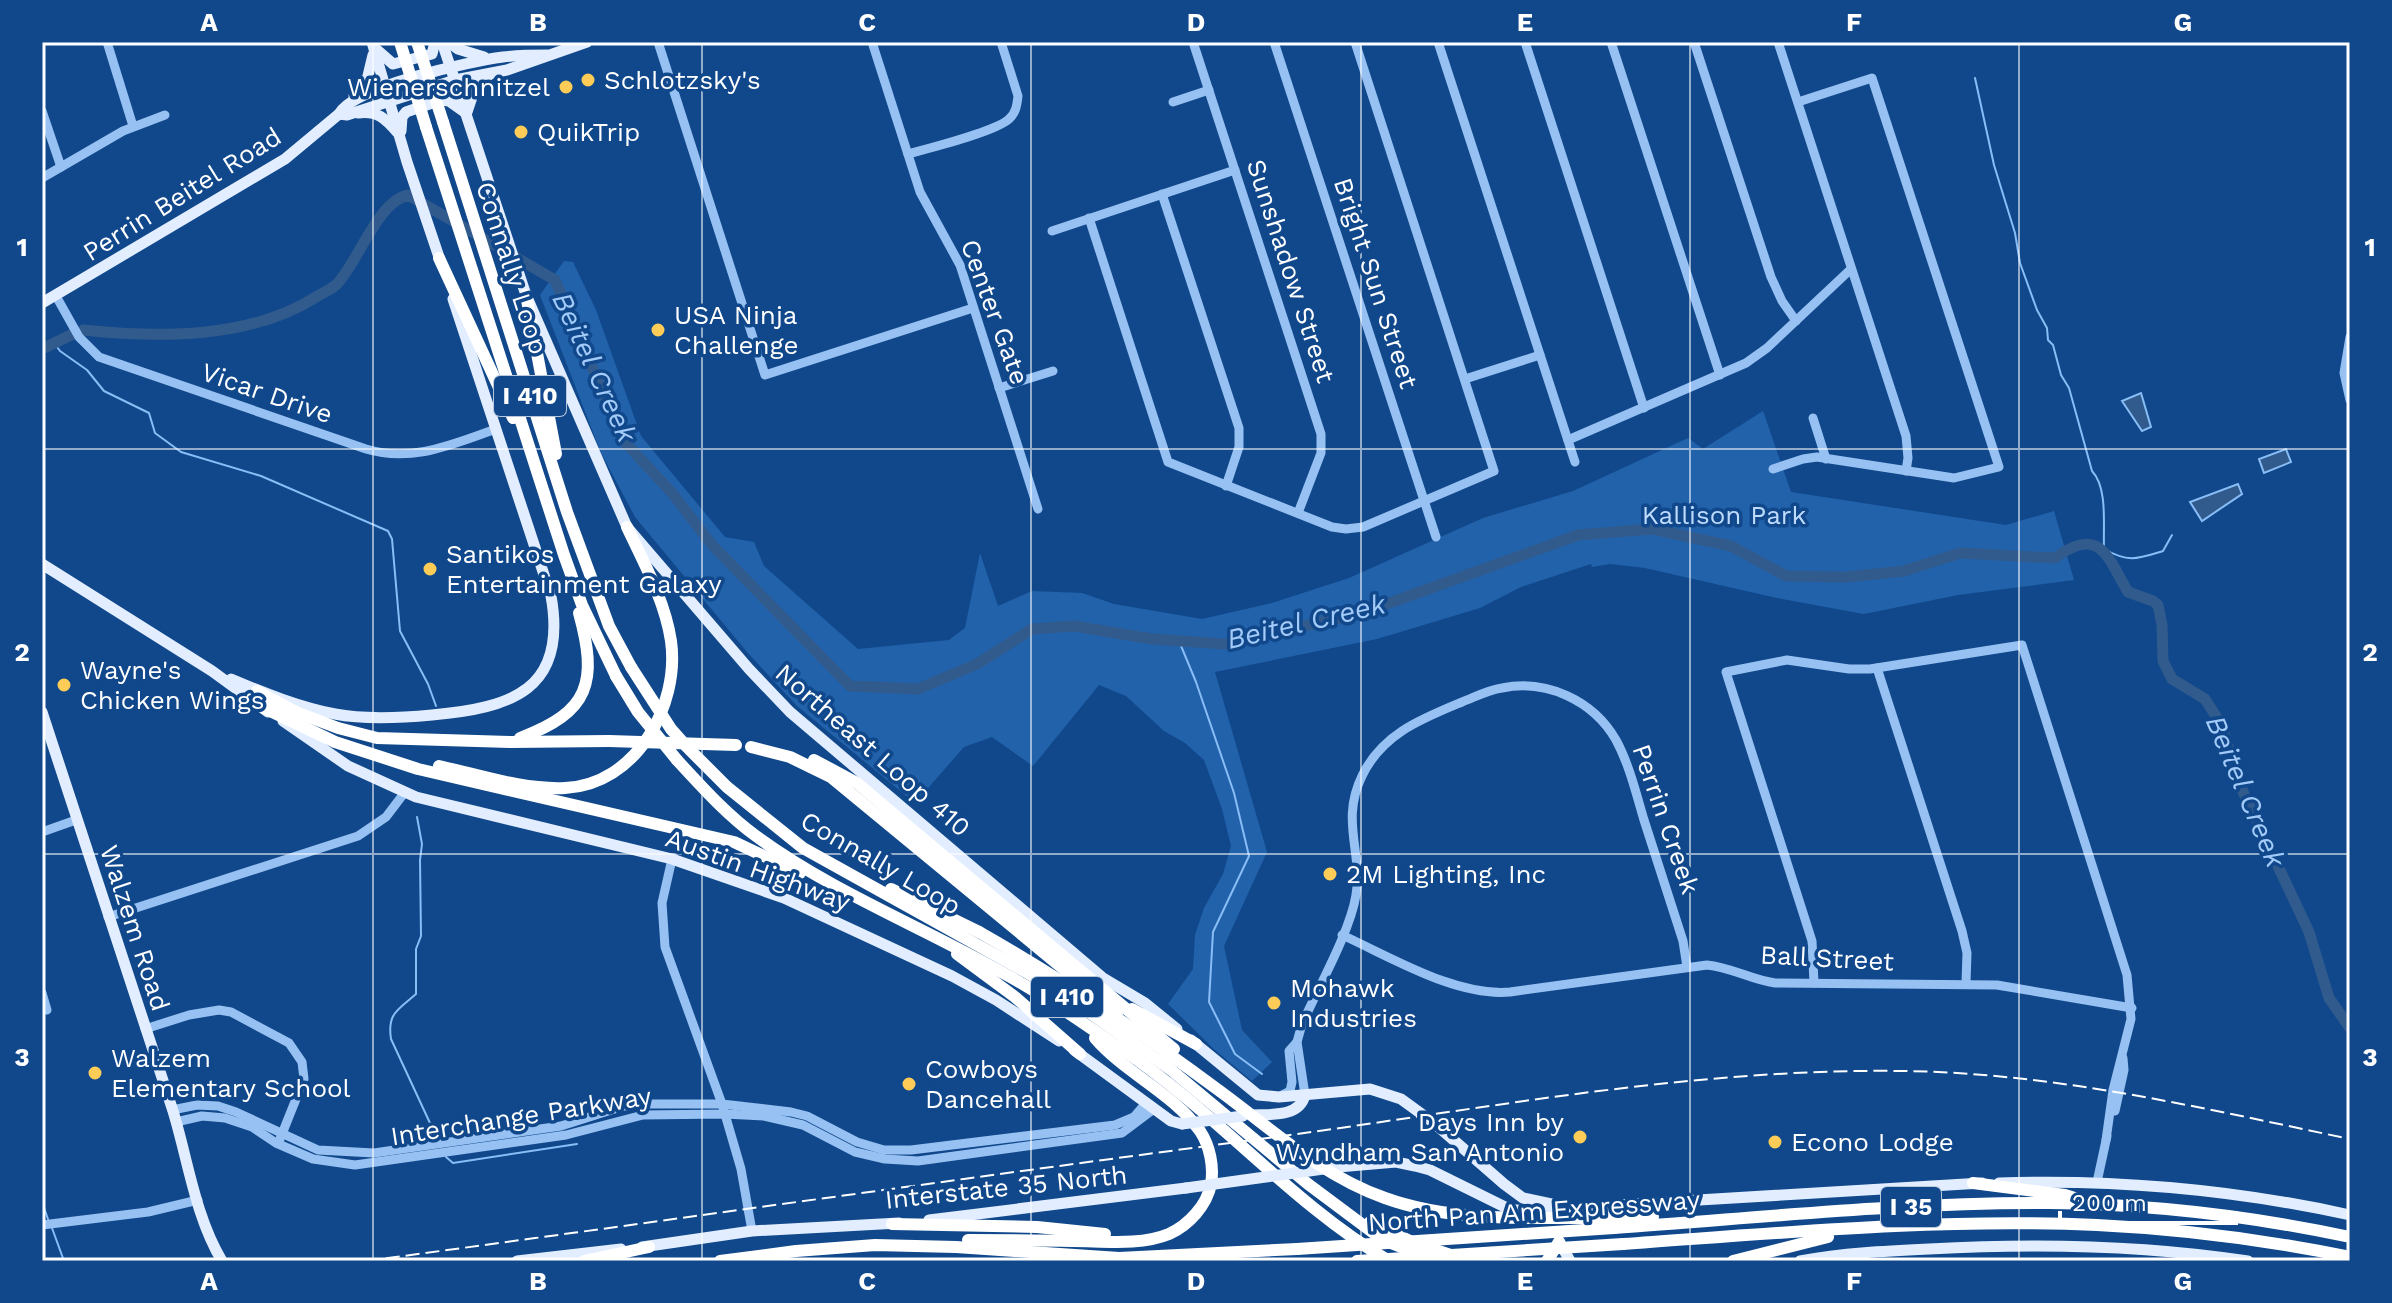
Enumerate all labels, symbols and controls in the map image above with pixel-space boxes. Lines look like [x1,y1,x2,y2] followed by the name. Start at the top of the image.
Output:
[200,7,218,37] text: A
[529,7,547,37] text: B
[858,7,876,37] text: C
[1187,7,1205,37] text: D
[1517,7,1533,37] text: E
[1846,7,1862,37] text: F
[2174,7,2192,37] text: G
[604,65,761,95] place label: Schlotzsky's
[579,71,597,89] marker: Schlotzsky's
[347,72,550,102] place label: Wienerschnitzel
[557,78,575,96] marker: Wienerschnitzel
[537,117,640,147] place label: QuikTrip
[77,121,287,267] street label: Perrin Beitel Road
[512,123,530,141] marker: QuikTrip
[1241,156,1341,387] street label: Sunshadow Street
[1328,174,1424,392] street label: Bright Sun Street
[470,178,554,358] street label: Connally Loop
[16,232,28,262] text: 1
[2364,232,2376,262] text: 1
[955,235,1035,389] street label: Center Gate
[545,287,644,448] water label: Beitel Creek
[674,300,799,360] place label: USA Ninja Challenge
[649,321,667,339] marker: USA Ninja Challenge
[198,357,336,429] street label: Vicar Drive
[494,376,566,416] road number: I 410
[1642,500,1806,530] park label: Kallison Park
[446,539,722,599] place label: Santikos Entertainment Galaxy
[421,560,439,578] marker: Santikos Entertainment Galaxy
[1224,587,1389,656] water label: Beitel Creek
[14,637,30,667] text: 2
[2362,637,2378,667] text: 2
[80,655,265,715] place label: Wayne's Chicken Wings
[770,657,976,843] street label: Northeast Loop 410
[55,676,73,694] marker: Wayne's Chicken Wings
[2199,710,2293,873] water label: Beitel Creek
[1626,740,1706,898] street label: Perrin Creek
[796,805,966,921] street label: Connally Loop
[662,823,855,917] street label: Austin Highway
[94,841,176,1015] street label: Walzem Road
[1346,859,1546,889] place label: 2M Lighting, Inc
[1321,865,1339,883] marker: 2M Lighting, Inc
[1759,940,1895,976] street label: Ball Street
[1290,973,1417,1033] place label: Mohawk Industries
[1031,977,1103,1017] road number: I 410
[1265,994,1283,1012] marker: Mohawk Industries
[14,1042,30,1072] text: 3
[2362,1042,2378,1072] text: 3
[111,1043,351,1103] place label: Walzem Elementary School
[925,1054,1051,1114] place label: Cowboys Dancehall
[86,1064,104,1082] marker: Walzem Elementary School
[900,1075,918,1093] marker: Cowboys Dancehall
[389,1080,654,1151] street label: Interchange Parkway
[1276,1107,1565,1167] place label: Days Inn by Wyndham San Antonio
[1791,1127,1954,1157] place label: Econo Lodge
[1571,1128,1589,1146] marker: Days Inn by Wyndham San Antonio
[1766,1133,1784,1151] marker: Econo Lodge
[883,1159,1129,1215] street label: Interstate 35 North
[2060,1175,2236,1225] scale bar
[1367,1184,1702,1238] street label: North Pan Am Expressway
[1881,1187,1941,1227] road number: I 35
[2072,1189,2147,1217] text: 200 m
[200,1266,218,1296] text: A
[529,1266,547,1296] text: B
[858,1266,876,1296] text: C
[1187,1266,1205,1296] text: D
[1517,1266,1533,1296] text: E
[1846,1266,1862,1296] text: F
[2174,1266,2192,1296] text: G

